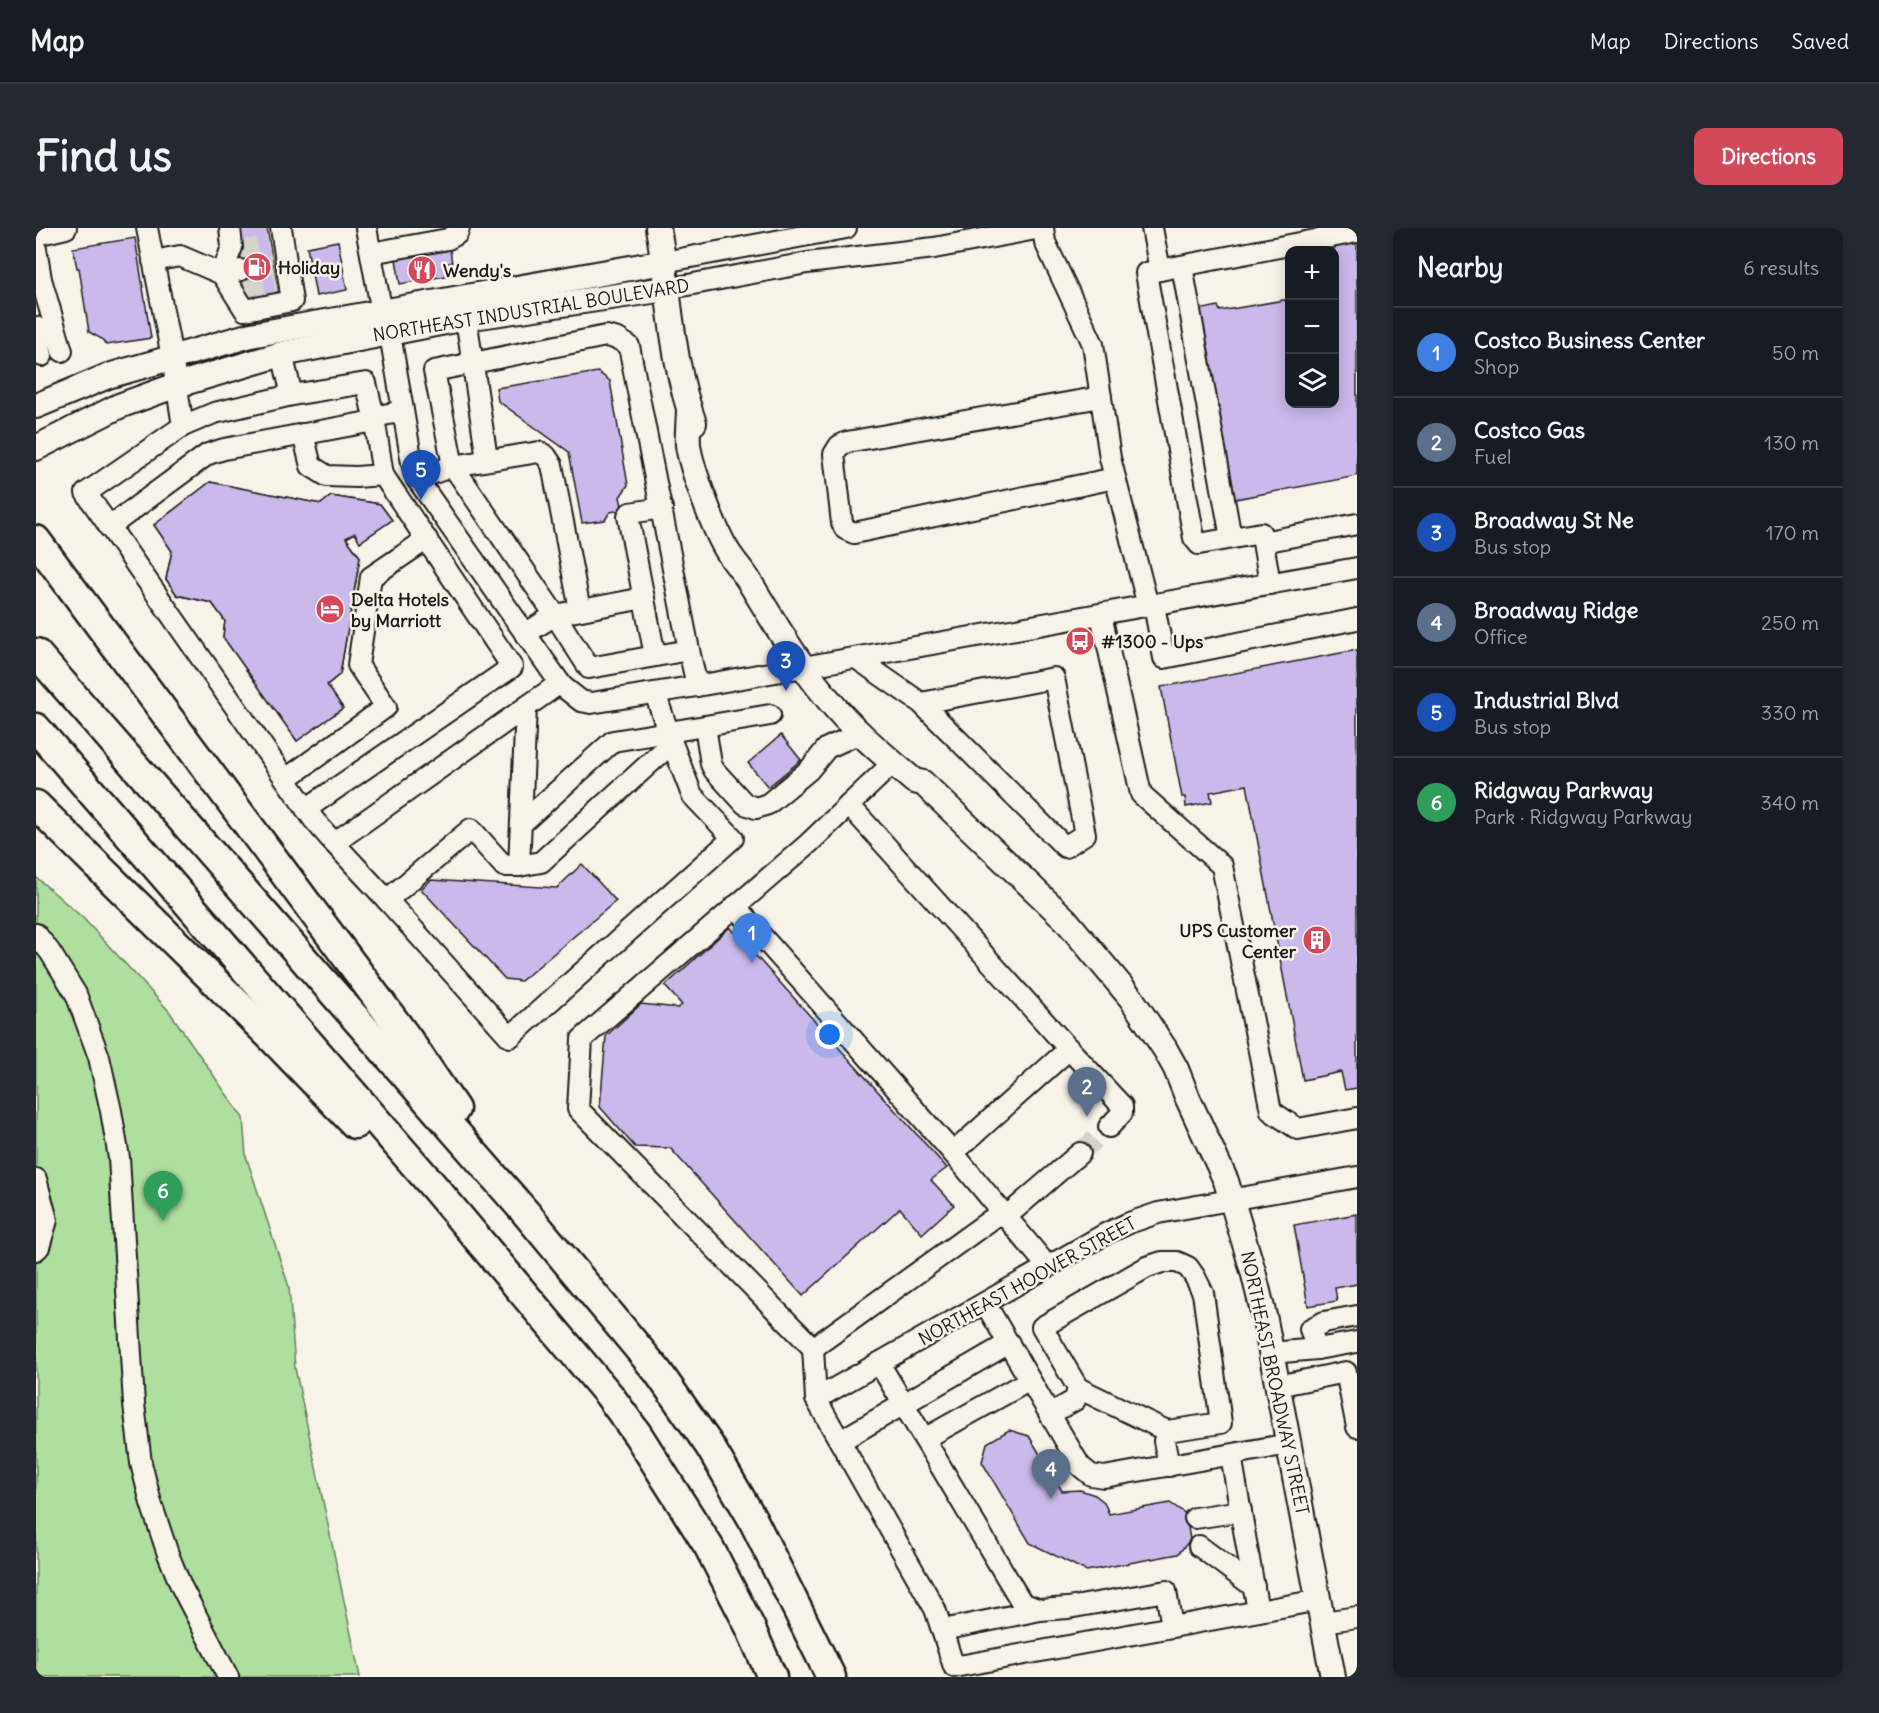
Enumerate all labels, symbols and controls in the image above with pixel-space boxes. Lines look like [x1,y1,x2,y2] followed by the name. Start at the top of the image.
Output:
[30,23,84,59] text: Map
[1590,28,1631,55] text: Map
[1664,28,1758,55] text: Directions
[1791,28,1849,55] text: Saved
[1694,128,1843,185] button: Directions
[36,130,172,182] text: Find us
[1285,246,1339,408] map controls
[1285,246,1339,300] button: +
[241,251,273,283] fuel station icon: Holiday
[1417,251,1503,284] text: Nearby
[406,254,438,286] restaurant icon: Wendy's
[1743,255,1819,280] text: 6 results
[278,256,340,279] place label: Holiday
[443,259,511,282] place label: Wendy's
[371,274,691,346] street label: NORTHEAST INDUSTRIAL BOULEVARD
[1285,300,1339,354] button: −
[1474,326,1705,354] text: Costco Business Center
[1433,340,1440,365] text: 1
[1772,340,1819,365] text: 50 m
[1285,354,1339,408] button: layers
[1474,354,1519,379] text: Shop
[1474,416,1585,444] text: Costco Gas
[1431,430,1442,455] text: 2
[1764,430,1819,455] text: 130 m
[1474,444,1511,469] text: Fuel
[402,450,440,500] pin: 5
[1474,506,1634,534] text: Broadway St Ne
[1431,520,1442,545] text: 3
[1766,520,1819,545] text: 170 m
[1474,534,1551,559] text: Bus stop
[351,588,449,632] place label: Delta Hotels by Marriott
[314,593,346,625] hotel icon: Delta Hotels by Marriott
[1474,596,1638,624] text: Broadway Ridge
[1431,610,1442,635] text: 4
[1761,610,1819,635] text: 250 m
[1474,624,1528,649] text: Office
[1064,625,1096,657] bus stop icon: #1300 - Ups
[1101,630,1203,653] place label: #1300 - Ups
[766,642,806,691] pin: 3
[1474,686,1619,714] text: Industrial Blvd
[1431,700,1442,725] text: 5
[1761,700,1819,725] text: 330 m
[1474,714,1551,739] text: Bus stop
[1474,776,1653,804] text: Ridgway Parkway
[1431,790,1442,815] text: 6
[1761,790,1819,815] text: 340 m
[1474,804,1692,829] text: Park · Ridgway Parkway
[732,914,772,963] pin: 1
[1179,919,1297,963] place label: UPS Customer Center
[1301,924,1333,956] building icon: UPS Customer Center
[815,1020,844,1049] your location
[1068,1068,1106,1117] pin: 2
[144,1172,182,1221] pin: 6
[914,1212,1140,1350] street label: NORTHEAST HOOVER STREET
[1236,1249,1314,1517] street label: NORTHEAST BROADWAY STREET
[1032,1450,1070,1499] pin: 4

